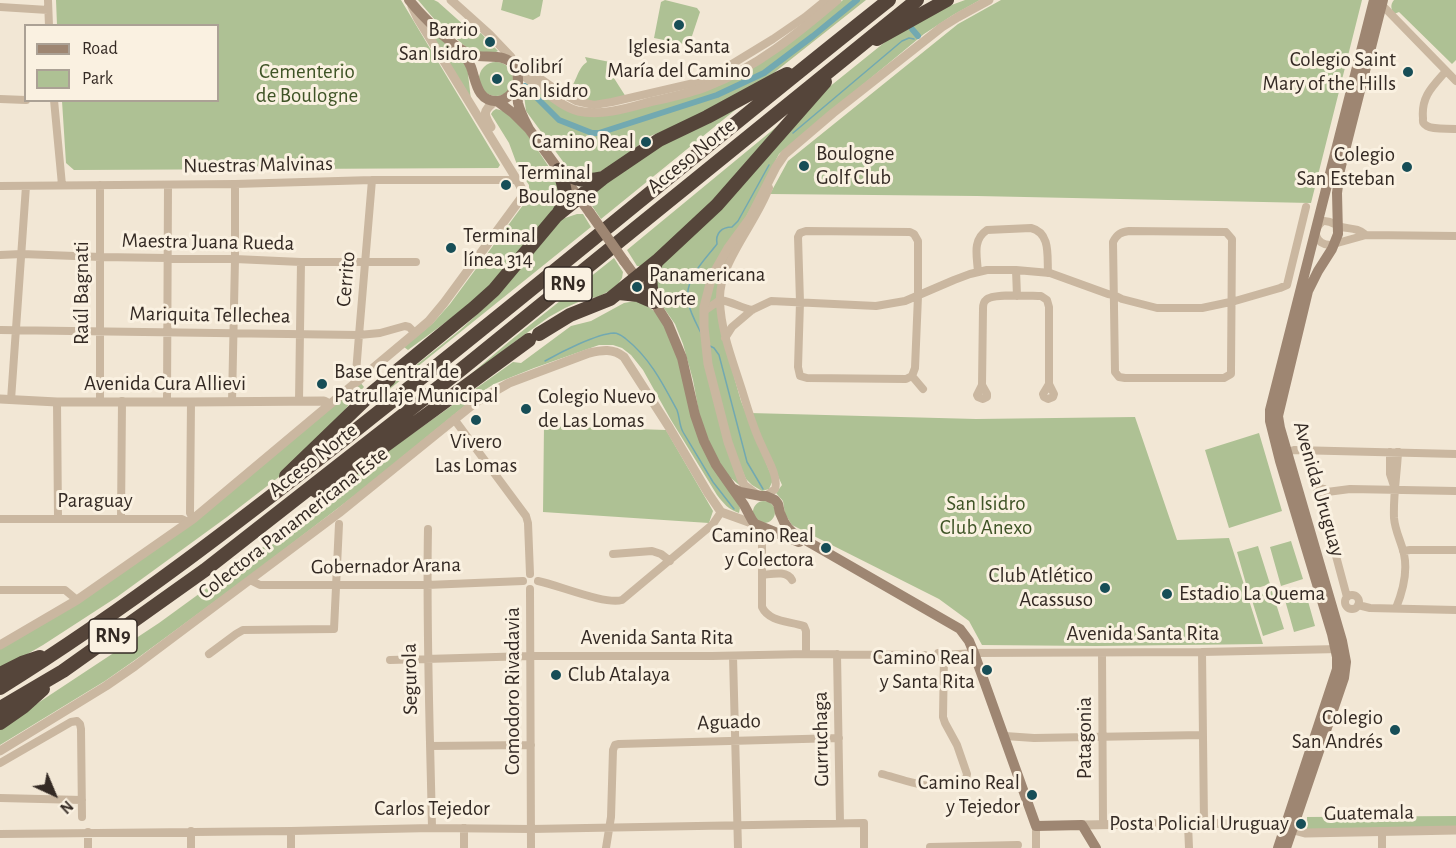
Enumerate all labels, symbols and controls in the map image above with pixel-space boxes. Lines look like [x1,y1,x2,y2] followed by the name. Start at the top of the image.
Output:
[399,17,478,67] place label: Barrio San Isidro
[672,18,686,32] marker: Iglesia Santa María del Camino
[24,24,219,102] legend
[607,34,751,84] place label: Iglesia Santa María del Camino
[483,35,497,49] marker: Barrio San Isidro
[82,40,118,58] text: Road
[1263,47,1396,97] place label: Colegio Saint Mary of the Hills
[509,54,588,104] place label: Colibrí San Isidro
[256,59,358,109] park label: Cementerio de Boulogne
[1401,65,1415,79] marker: Colegio Saint Mary of the Hills
[82,70,113,88] text: Park
[490,72,504,86] marker: Colibrí San Isidro
[642,113,740,199] street label: Acceso Norte
[532,129,634,155] place label: Camino Real
[639,135,653,149] marker: Camino Real
[816,141,894,191] place label: Boulogne Golf Club
[1297,142,1395,192] place label: Colegio San Esteban
[183,151,333,179] street label: Nuestras Malvinas
[797,159,811,173] marker: Boulogne Golf Club
[518,160,596,210] place label: Terminal Boulogne
[1400,160,1414,174] marker: Colegio San Esteban
[499,178,513,192] marker: Terminal Boulogne
[463,223,536,273] place label: Terminal línea 314
[121,228,295,256] street label: Maestra Juana Rueda
[69,241,95,345] street label: Raúl Bagnati
[444,241,458,255] marker: Terminal línea 314
[331,250,361,308] street label: Cerrito
[649,262,765,312] place label: Panamericana Norte
[544,267,592,301] road number: RN9
[630,280,644,294] marker: Panamericana Norte
[129,301,291,329] street label: Mariquita Tellechea
[334,359,498,409] place label: Base Central de Patrullaje Municipal
[84,371,246,397] street label: Avenida Cura Allievi
[315,377,329,391] marker: Base Central de Patrullaje Municipal
[538,384,656,434] place label: Colegio Nuevo de Las Lomas
[519,402,533,416] marker: Colegio Nuevo de Las Lomas
[469,413,483,427] marker: Vivero Las Lomas
[263,417,363,503] street label: Acceso Norte
[1288,418,1350,560] street label: Avenida Uruguay
[435,429,517,479] place label: Vivero Las Lomas
[193,441,393,605] street label: Colectora Panamericana Este
[57,488,133,514] street label: Paraguay
[940,491,1032,541] park label: San Isidro Club Anexo
[712,523,814,573] place label: Camino Real y Colectora
[819,541,833,555] marker: Camino Real y Colectora
[311,552,461,580] street label: Gobernador Arana
[988,563,1093,613] place label: Club Atlético Acassuso
[1098,581,1112,595] marker: Club Atlético Acassuso
[1179,581,1325,607] place label: Estadio La Quema
[1160,587,1174,601] marker: Estadio La Quema
[500,607,526,775] street label: Comodoro Rivadavia
[89,619,137,653] road number: RN9
[1067,621,1219,647] street label: Avenida Santa Rita
[581,625,733,651] street label: Avenida Santa Rita
[397,643,423,715] street label: Segurola
[873,645,975,695] place label: Camino Real y Santa Rita
[568,662,670,688] place label: Club Atalaya
[980,663,994,677] marker: Camino Real y Santa Rita
[549,668,563,682] marker: Club Atalaya
[808,691,834,787] street label: Gurruchaga
[1072,697,1098,779] street label: Patagonia
[1292,705,1383,755] place label: Colegio San Andrés
[697,708,761,736] street label: Aguado
[1388,723,1402,737] marker: Colegio San Andrés
[24,764,84,824] north arrow
[918,770,1020,820] place label: Camino Real y Tejedor
[1025,788,1039,802] marker: Camino Real y Tejedor
[374,796,490,822] street label: Carlos Tejedor
[57,797,76,817] text: N
[1324,800,1414,826] street label: Guatemala
[1109,811,1289,837] place label: Posta Policial Uruguay
[1294,817,1308,831] marker: Posta Policial Uruguay

